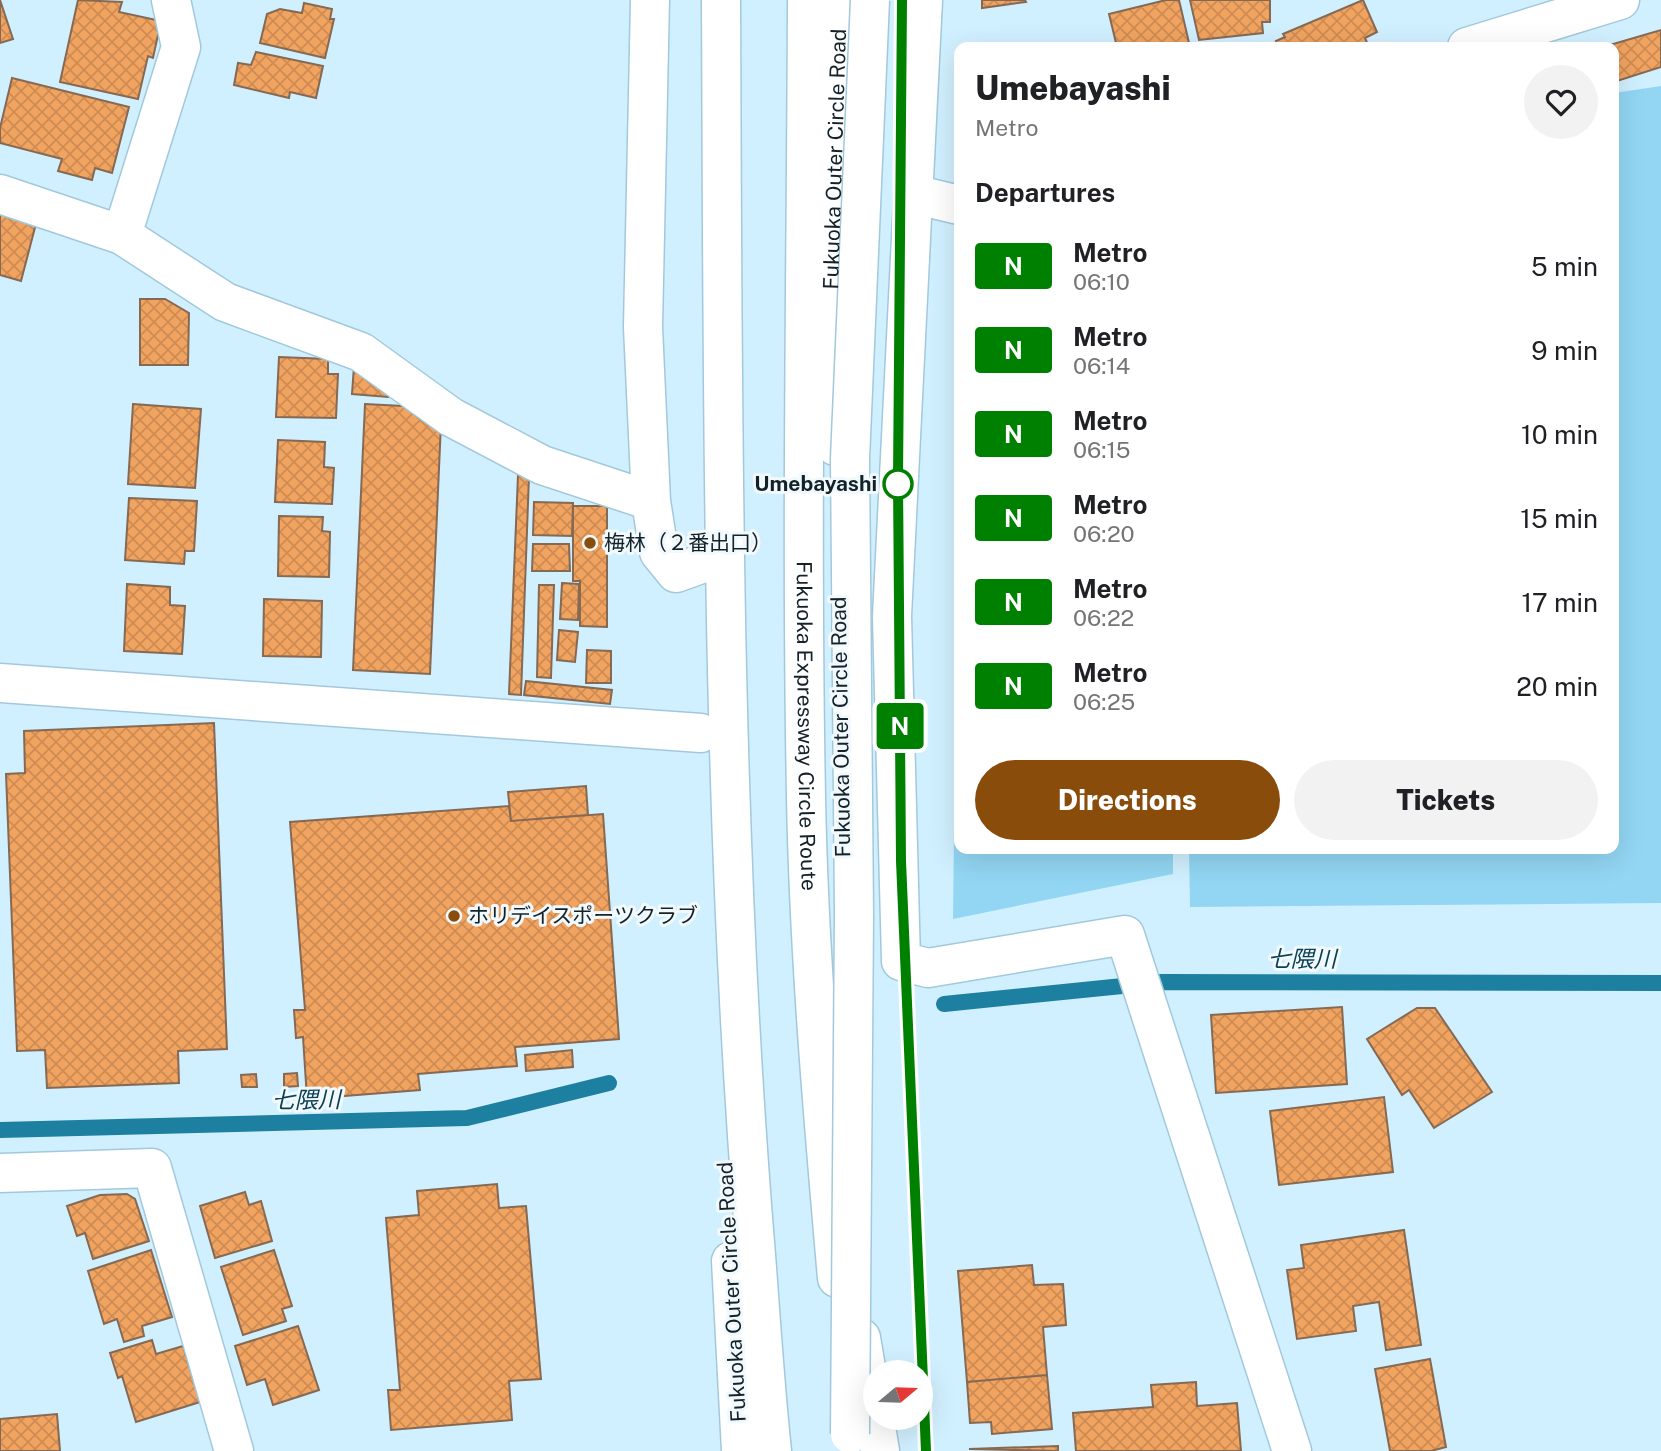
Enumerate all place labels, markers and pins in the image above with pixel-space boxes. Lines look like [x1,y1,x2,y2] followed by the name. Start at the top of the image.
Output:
[883,469,913,499] marker: Umebayashi
[754,471,877,496] place label: Umebayashi
[604,530,772,555] place label: 梅林（２番出口）
[582,535,598,551] marker: 梅林（２番出口）
[468,903,698,928] place label: ホリデイスポーツクラブ
[446,908,462,924] marker: ホリデイスポーツクラブ

